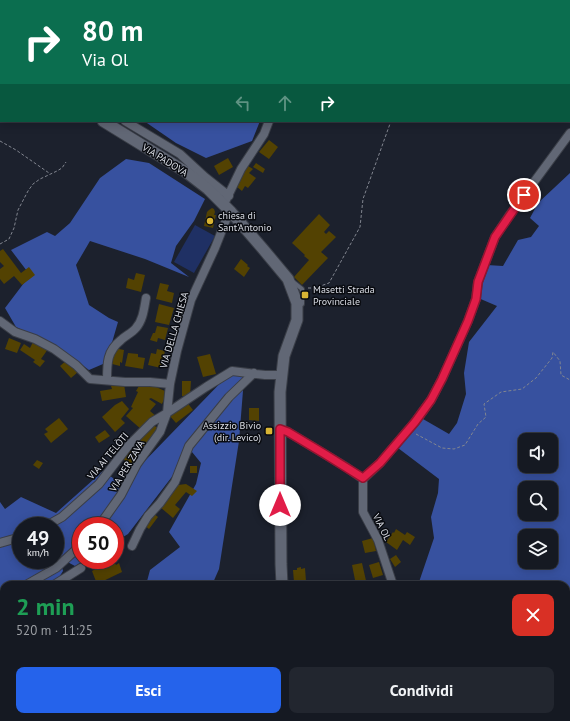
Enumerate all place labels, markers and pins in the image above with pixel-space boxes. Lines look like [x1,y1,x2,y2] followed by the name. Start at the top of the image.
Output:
[507,178,541,212] pin
[218,209,272,234] place label: chiesa di Sant'Antonio
[205,216,215,226] marker: chiesa di Sant'Antonio
[313,283,375,308] place label: Masetti Strada Provinciale
[300,290,310,300] marker: Masetti Strada Provinciale
[203,419,261,444] place label: Assizzio Bivio (dir. Levico)
[264,426,274,436] marker: Assizzio Bivio (dir. Levico)

